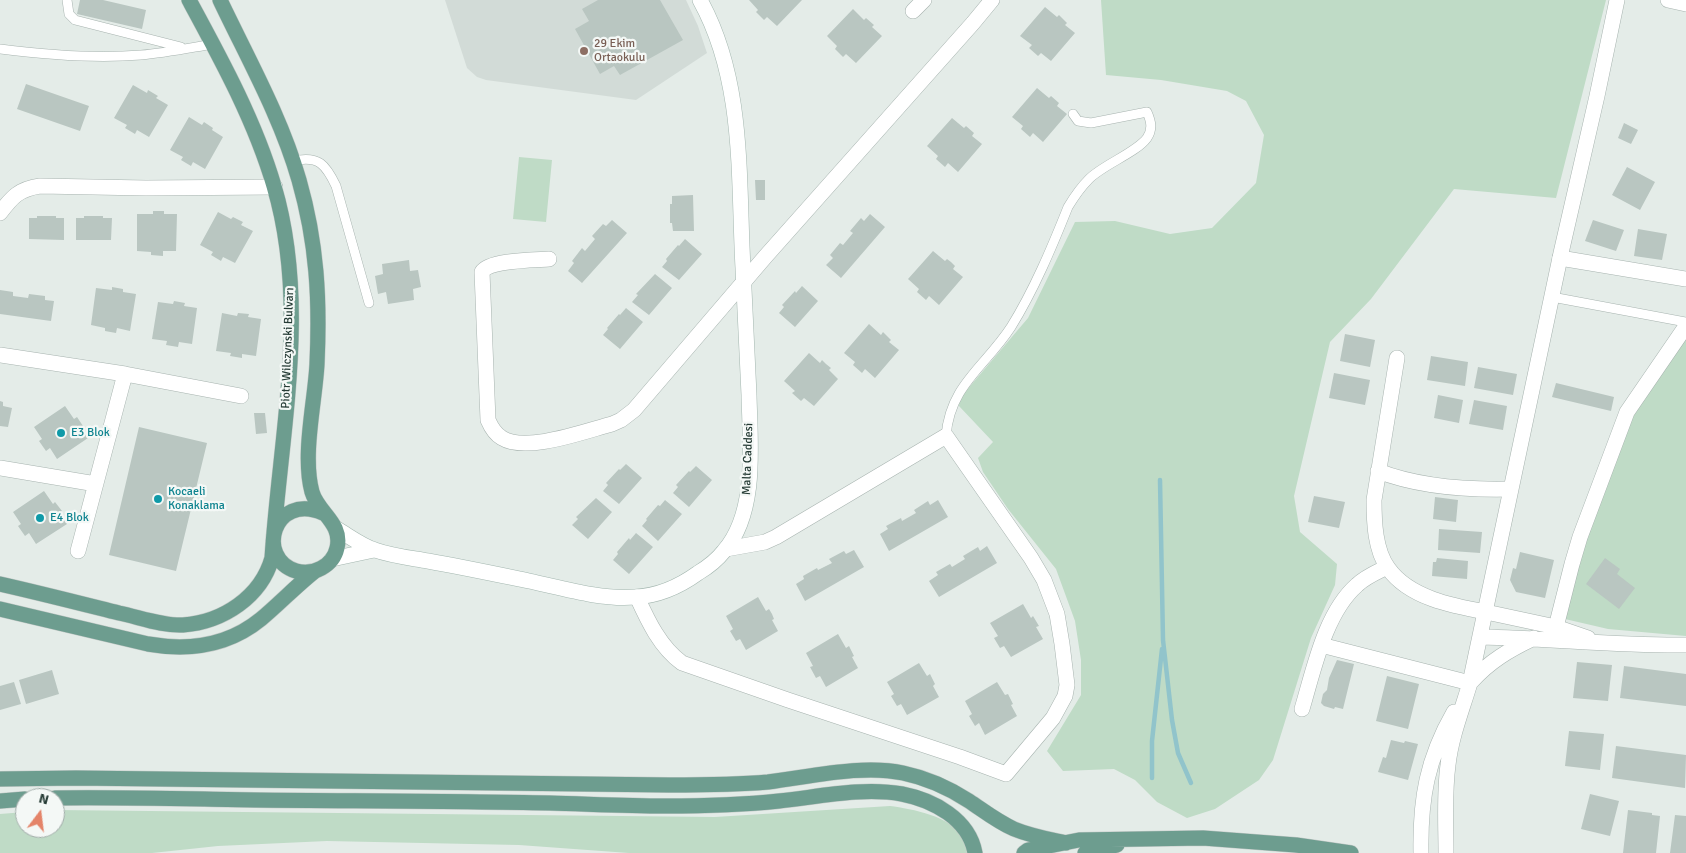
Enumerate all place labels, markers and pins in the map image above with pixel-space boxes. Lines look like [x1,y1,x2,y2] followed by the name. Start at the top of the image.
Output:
[594,37,645,65] place label: 29 Ekim Ortaokulu
[578,45,590,57] marker: 29 Ekim Ortaokulu
[71,426,110,440] place label: E3 Blok
[55,427,67,439] marker: E3 Blok
[168,485,225,513] place label: Kocaeli Konaklama
[152,493,164,505] marker: Kocaeli Konaklama
[50,511,89,525] place label: E4 Blok
[34,512,46,524] marker: E4 Blok

